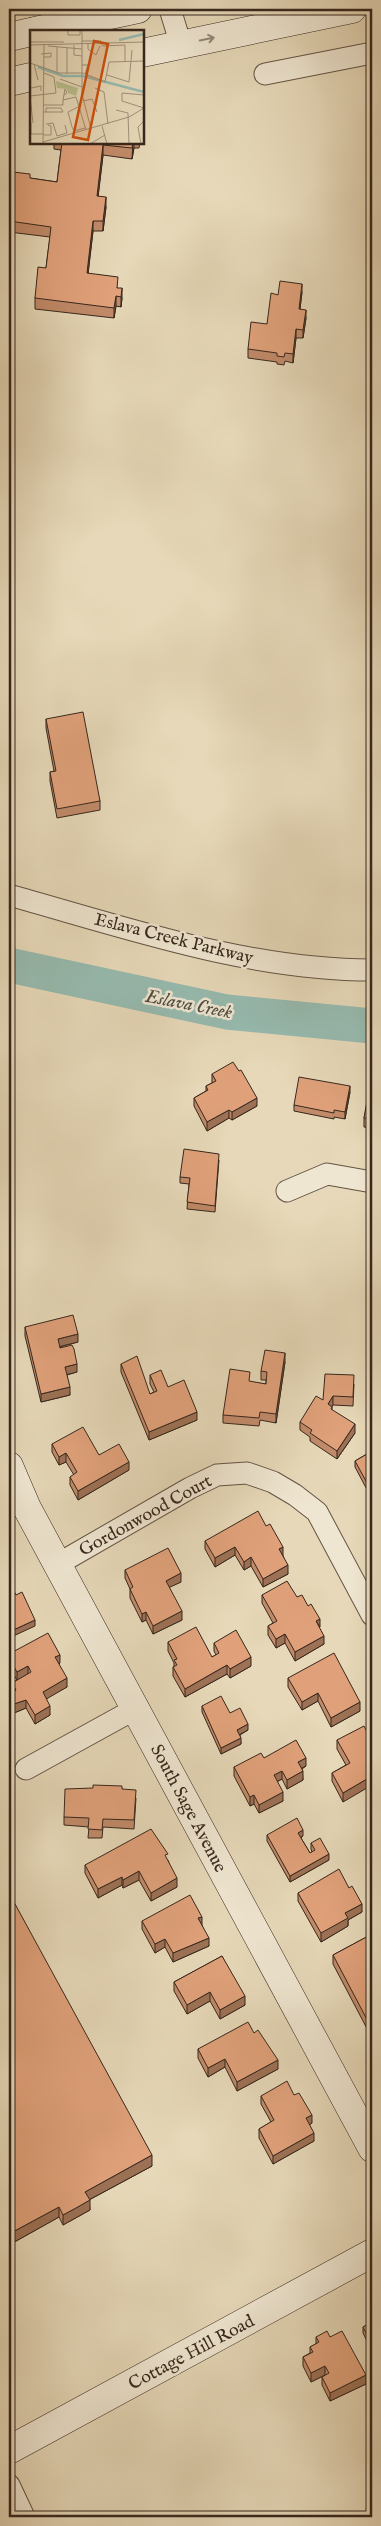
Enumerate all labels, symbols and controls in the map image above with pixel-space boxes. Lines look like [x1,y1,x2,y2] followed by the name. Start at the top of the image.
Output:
[30,30,144,144] inset map
[199,34,215,44] one-way arrow
[92,909,256,970] street label: Eslava Creek Parkway
[142,985,235,1025] water label: Eslava Creek
[75,1470,216,1562] street label: Gordonwood Court
[144,1741,231,1877] street label: South Sage Avenue
[125,2310,259,2396] street label: Cottage Hill Road

